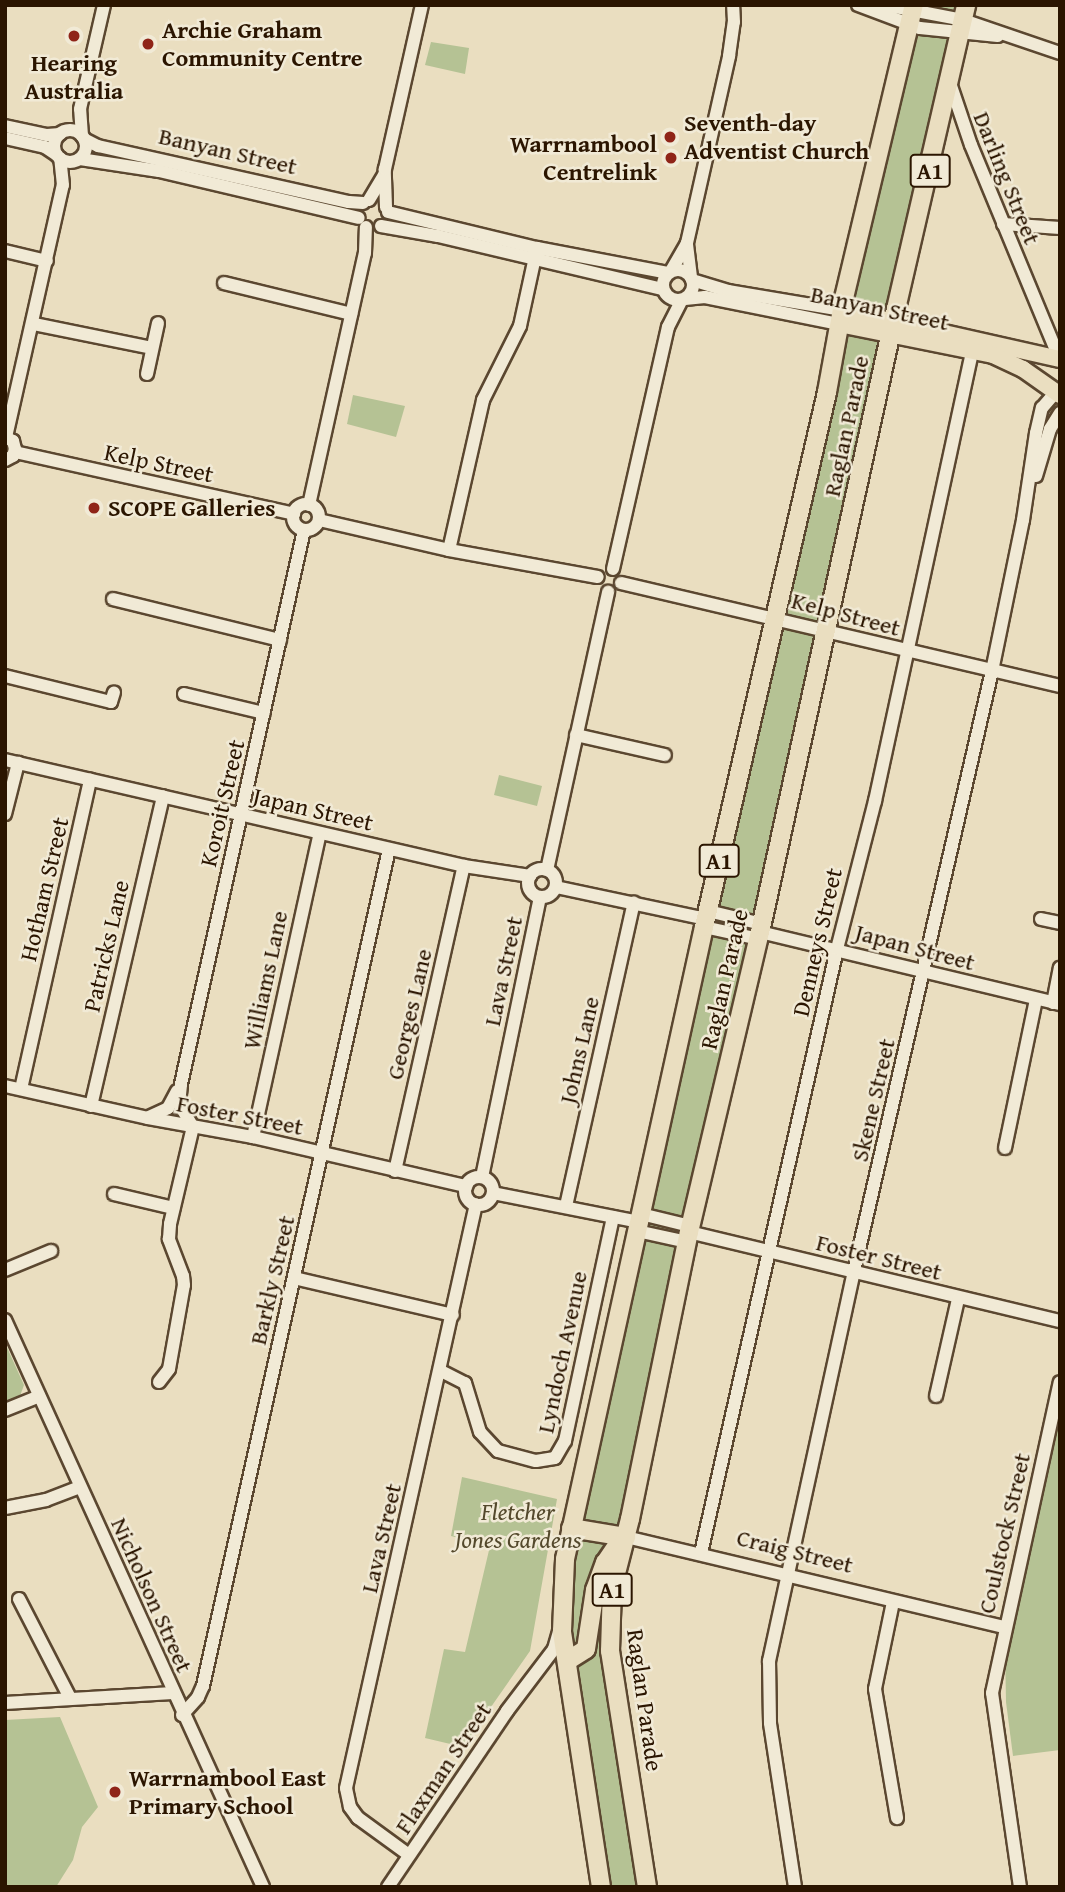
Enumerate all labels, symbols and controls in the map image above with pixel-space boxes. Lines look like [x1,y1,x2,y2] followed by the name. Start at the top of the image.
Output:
[162,16,363,72] place label: Archie Graham Community Centre
[64,26,84,46] marker: Hearing Australia
[140,36,156,52] marker: Archie Graham Community Centre
[25,49,123,105] place label: Hearing Australia
[967,107,1047,249] street label: Darling Street
[684,109,869,165] place label: Seventh-day Adventist Church
[156,121,300,181] street label: Banyan Street
[662,129,678,145] marker: Seventh-day Adventist Church
[510,130,657,186] place label: Warrnambool Centrelink
[663,150,679,166] marker: Warrnambool Centrelink
[909,152,951,190] road number: A1
[808,279,952,337] street label: Banyan Street
[817,353,875,499] street label: Raglan Parade
[102,437,216,489] street label: Kelp Street
[108,494,275,522] place label: SCOPE Galleries
[86,500,102,516] marker: SCOPE Galleries
[789,586,903,642] street label: Kelp Street
[193,737,251,869] street label: Koroit Street
[250,781,376,837] street label: Japan Street
[13,814,75,964] street label: Hotham Street
[698,842,740,880] road number: A1
[786,865,848,1019] street label: Denneys Street
[77,877,135,1015] street label: Patricks Lane
[694,906,754,1052] street label: Raglan Parade
[236,908,294,1052] street label: Williams Lane
[477,913,529,1029] street label: Lava Street
[852,917,978,977] street label: Japan Street
[380,946,438,1082] street label: Georges Lane
[553,993,605,1107] street label: Johns Lane
[845,1036,901,1164] street label: Skene Street
[174,1089,306,1141] street label: Foster Street
[243,1213,301,1347] street label: Barkly Street
[813,1228,945,1286] street label: Foster Street
[531,1268,593,1436] street label: Lyndoch Avenue
[972,1450,1036,1616] street label: Coulstock Street
[354,1480,408,1596] street label: Lava Street
[455,1498,581,1554] park label: Fletcher Jones Gardens
[105,1513,199,1677] street label: Nicholson Street
[734,1523,856,1579] street label: Craig Street
[591,1570,633,1610] road number: A1
[621,1627,669,1773] street label: Raglan Parade
[388,1697,498,1839] street label: Flaxman Street
[129,1764,326,1820] place label: Warrnambool East Primary School
[107,1784,123,1800] marker: Warrnambool East Primary School

